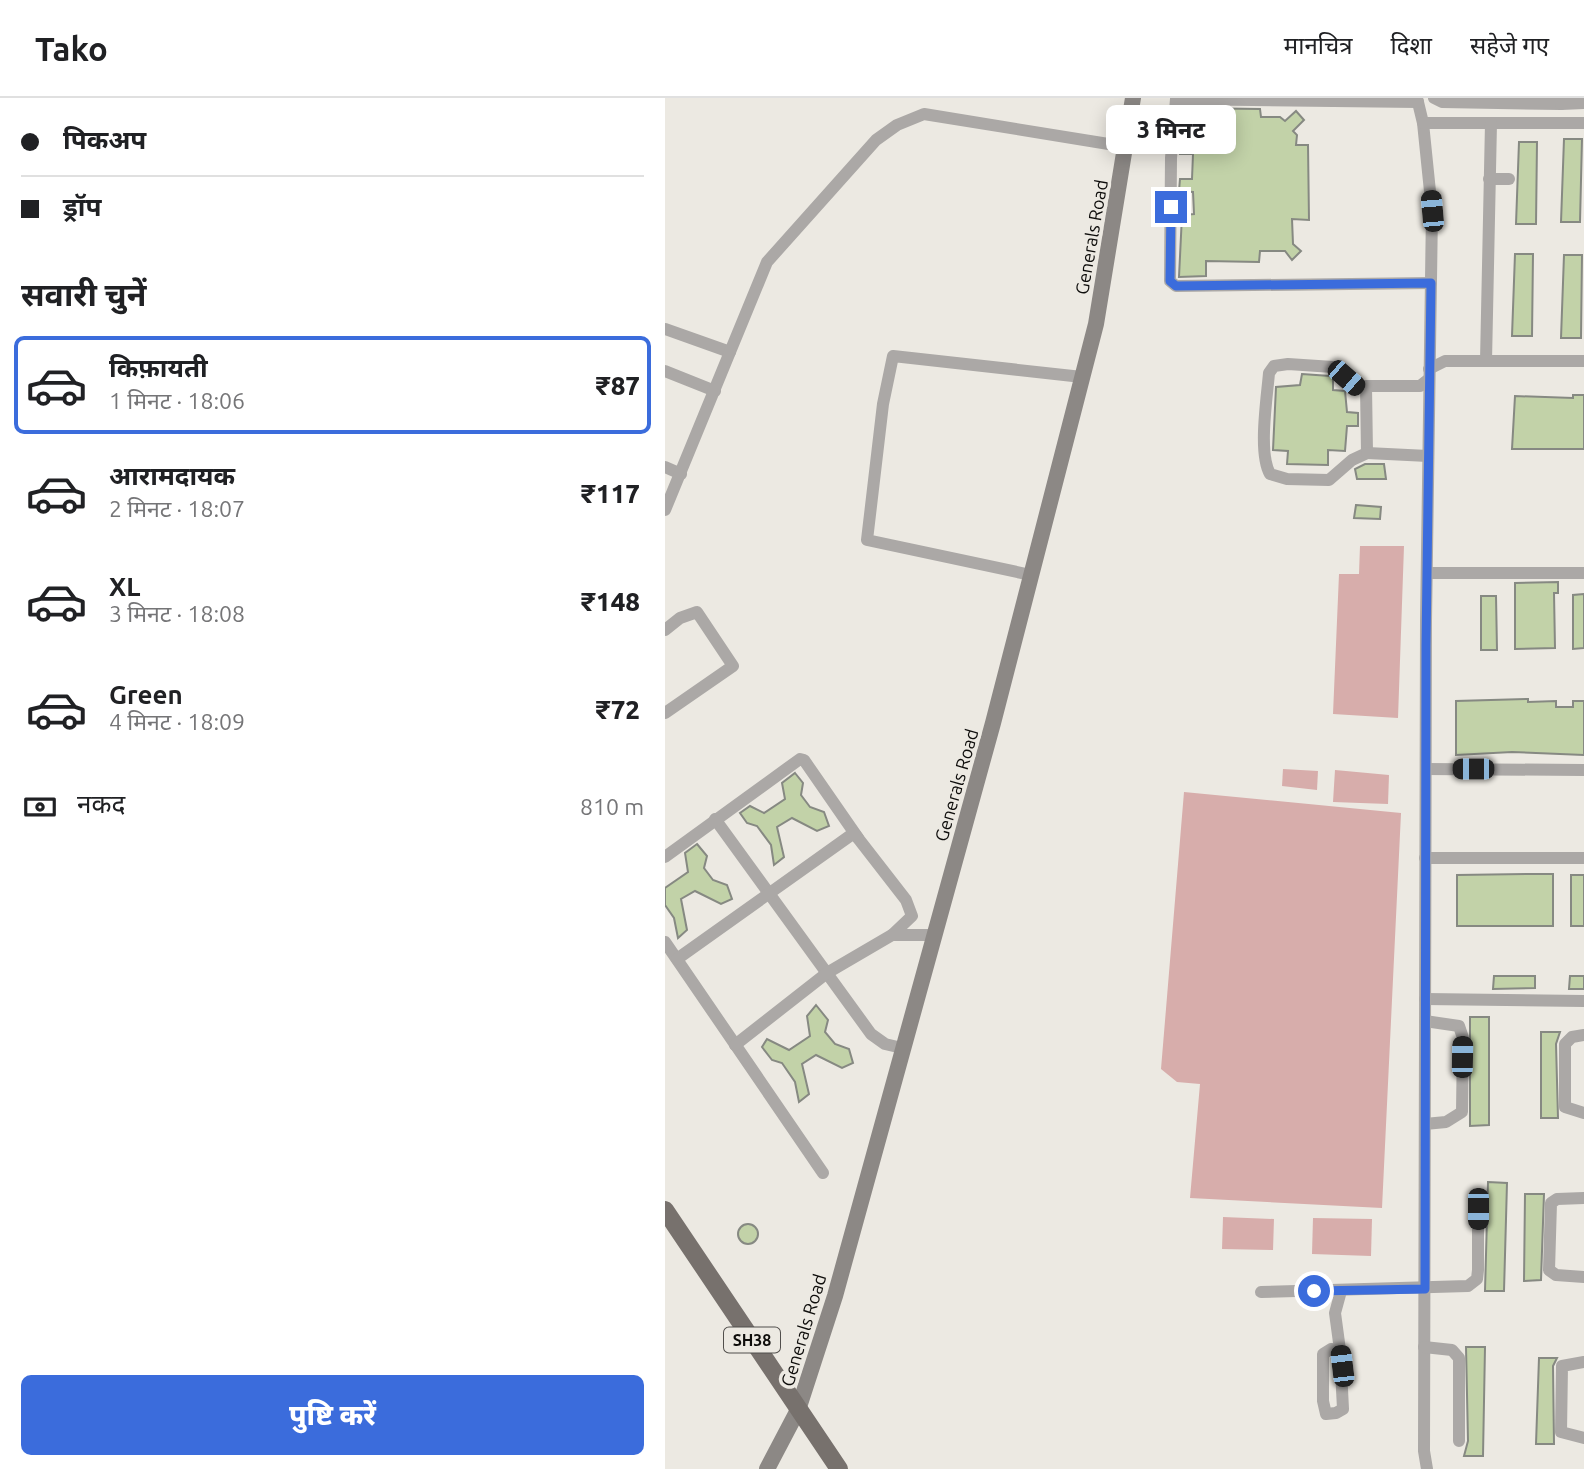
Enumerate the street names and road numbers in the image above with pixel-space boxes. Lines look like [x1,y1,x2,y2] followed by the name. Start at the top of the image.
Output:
[1071,178,1111,296] street label: Generals Road
[930,726,982,844] street label: Generals Road
[776,1271,830,1389] street label: Generals Road
[724,1328,780,1352] road number: SH38

